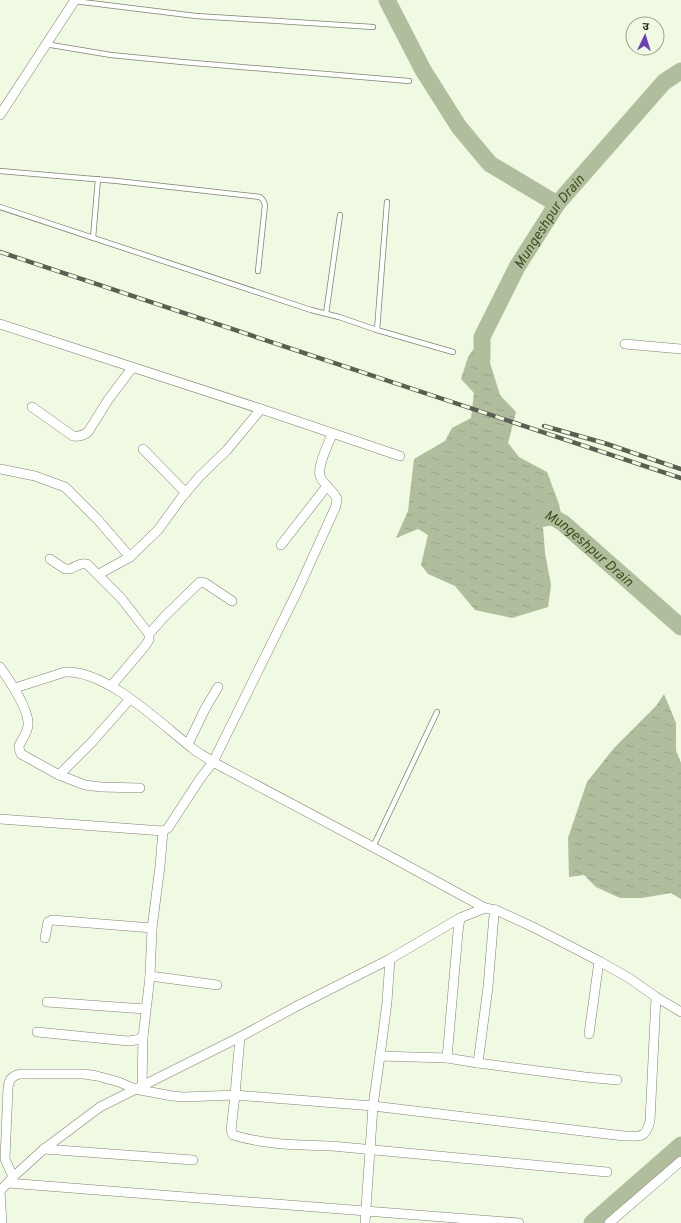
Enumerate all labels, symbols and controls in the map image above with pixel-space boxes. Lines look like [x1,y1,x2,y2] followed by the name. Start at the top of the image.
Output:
[625,16,665,56] north arrow
[642,20,650,34] text: उ
[511,171,589,272] water label: Mungeshpur Drain
[541,507,637,591] water label: Mungeshpur Drain

